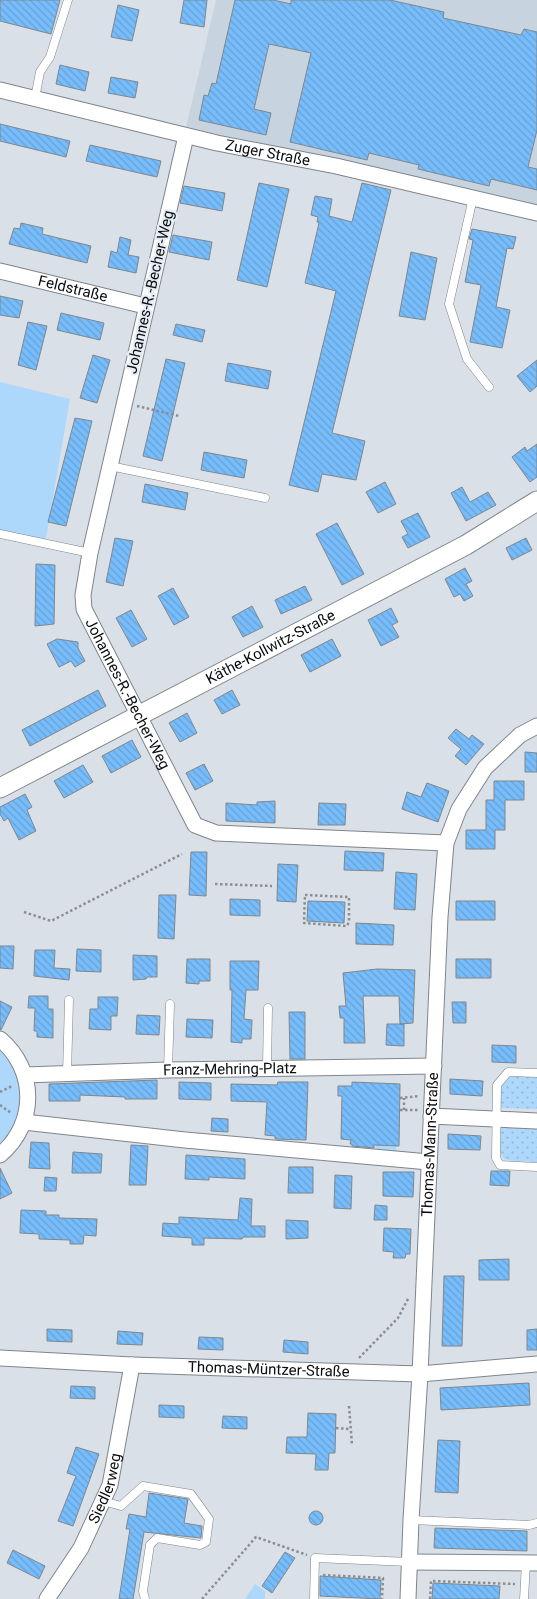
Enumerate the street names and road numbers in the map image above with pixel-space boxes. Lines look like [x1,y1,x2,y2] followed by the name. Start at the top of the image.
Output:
[224,136,312,170] street label: Zuger Straße
[122,209,178,375] street label: Johannes-R.-Becher-Weg
[36,272,109,306] street label: Feldstraße
[203,606,338,688] street label: Käthe-Kollwitz-Straße
[81,615,174,772] street label: Johannes-R.-Becher-Weg
[163,1059,297,1079] street label: Franz-Mehring-Platz
[418,1072,442,1217] street label: Thomas-Mann-Straße
[188,1358,350,1381] street label: Thomas-Müntzer-Straße
[85,1452,125,1526] street label: Siedlerweg

